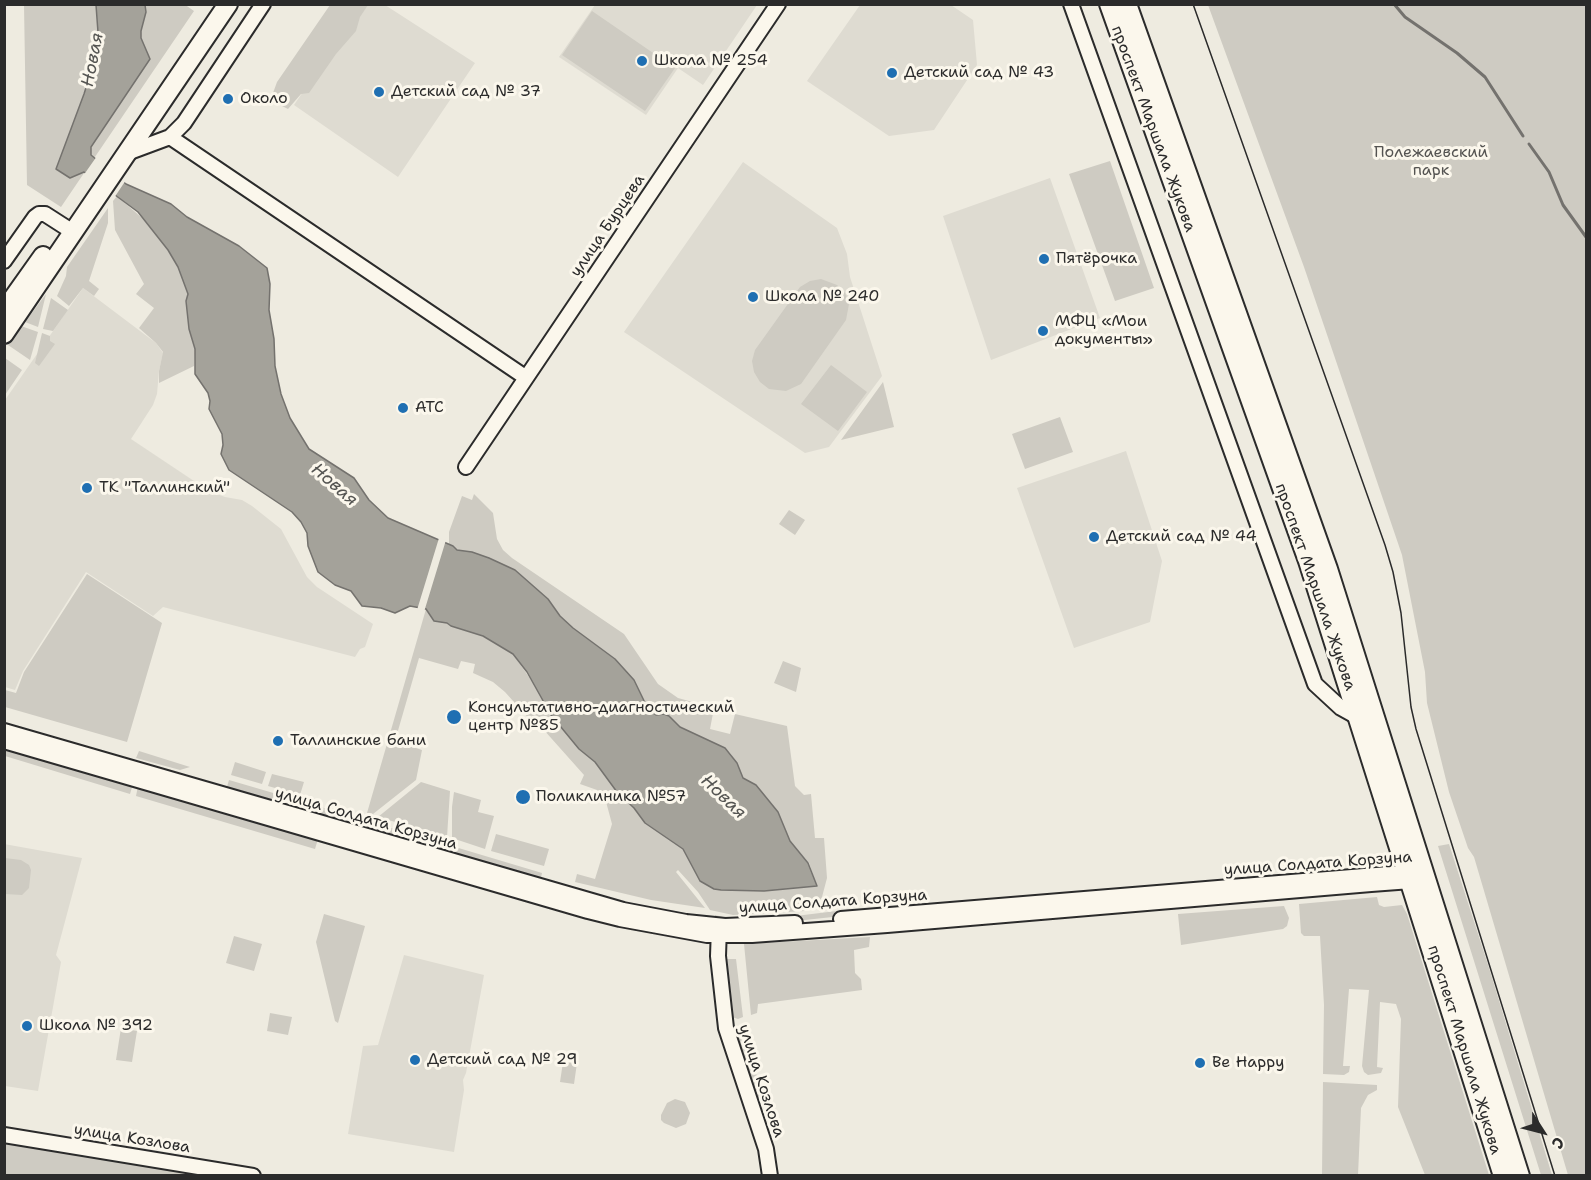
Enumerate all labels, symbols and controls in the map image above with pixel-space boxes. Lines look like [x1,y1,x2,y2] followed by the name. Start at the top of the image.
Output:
[1107,23,1199,235] street label: проспект Маршала Жукова
[77,31,109,89] water label: Новая
[654,51,768,71] place label: Школа № 254
[635,54,649,68] marker: Школа № 254
[904,63,1054,83] place label: Детский сад № 43
[885,66,899,80] marker: Детский сад № 43
[391,82,541,102] place label: Детский сад № 37
[372,85,386,99] marker: Детский сад № 37
[240,89,288,109] place label: Около
[221,92,235,106] marker: Около
[1374,143,1488,181] park label: Полежаевский парк
[567,171,649,281] street label: улица Бурцева
[1056,249,1137,269] place label: Пятёрочка
[1037,252,1051,266] marker: Пятёрочка
[765,287,880,307] place label: Школа № 240
[746,290,760,304] marker: Школа № 240
[1055,312,1153,350] place label: МФЦ «Мои документы»
[1036,324,1050,338] marker: МФЦ «Мои документы»
[415,398,444,418] place label: АТС
[396,401,410,415] marker: АТС
[306,459,362,511] water label: Новая
[99,478,230,498] place label: ТК "Таллинский"
[80,481,94,495] marker: ТК "Таллинский"
[1270,481,1360,693] street label: проспект Маршала Жукова
[1106,527,1257,547] place label: Детский сад № 44
[1087,530,1101,544] marker: Детский сад № 44
[468,698,734,736] place label: Консультативно-диагностический центр №85
[445,708,463,726] marker: Консультативно-диагностический центр №85
[290,731,426,751] place label: Таллинские бани
[271,734,285,748] marker: Таллинские бани
[696,770,750,824] water label: Новая
[273,784,459,854] street label: улица Солдата Корзуна
[536,787,686,807] place label: Поликлиника №57
[514,788,532,806] marker: Поликлиника №57
[1223,848,1413,880] street label: улица Солдата Корзуна
[738,886,928,918] street label: улица Солдата Корзуна
[1423,943,1505,1157] street label: проспект Маршала Жукова
[39,1016,153,1036] place label: Школа № 392
[20,1019,34,1033] marker: Школа № 392
[734,1022,788,1140] street label: улица Козлова
[427,1050,577,1070] place label: Детский сад № 29
[408,1053,422,1067] marker: Детский сад № 29
[1212,1053,1284,1073] place label: Be Happy
[1193,1056,1207,1070] marker: Be Happy
[1513,1102,1573,1162] north arrow
[72,1120,192,1158] street label: улица Козлова
[1547,1133,1569,1153] text: С

